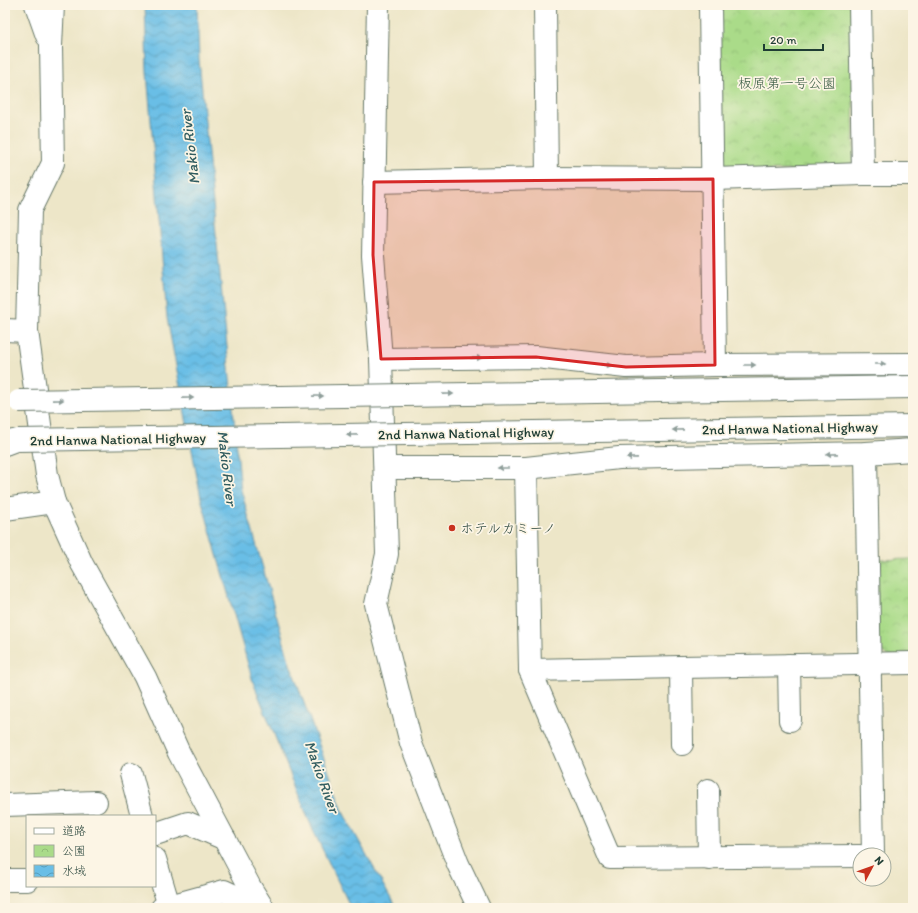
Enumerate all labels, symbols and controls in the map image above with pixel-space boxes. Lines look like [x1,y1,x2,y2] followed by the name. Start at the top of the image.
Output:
[764,26,823,52] scale bar
[770,33,797,47] text: 20 m
[738,75,836,92] park label: 板原第一号公園
[176,106,204,186] water label: Makio River
[470,355,483,361] one-way arrow
[874,361,887,367] one-way arrow
[600,362,612,368] one-way arrow
[744,362,757,368] one-way arrow
[442,391,455,397] one-way arrow
[312,393,325,399] one-way arrow
[182,395,195,401] one-way arrow
[52,397,65,403] one-way arrow
[702,418,879,439] street label: 2nd Hanwa National Highway
[378,423,555,444] street label: 2nd Hanwa National Highway
[671,427,684,433] one-way arrow
[30,429,207,450] street label: 2nd Hanwa National Highway
[213,429,241,509] water label: Makio River
[345,432,358,438] one-way arrow
[825,451,838,457] one-way arrow
[625,455,638,461] one-way arrow
[496,465,509,471] one-way arrow
[460,520,556,537] place label: ホテルカミーノ
[447,523,457,533] marker: ホテルカミーノ
[301,739,344,817] water label: Makio River
[26,815,156,887] legend
[62,824,86,838] text: 道路
[62,844,86,858] text: 公園
[852,847,892,887] north arrow
[872,854,887,868] text: N
[62,864,86,878] text: 水域

